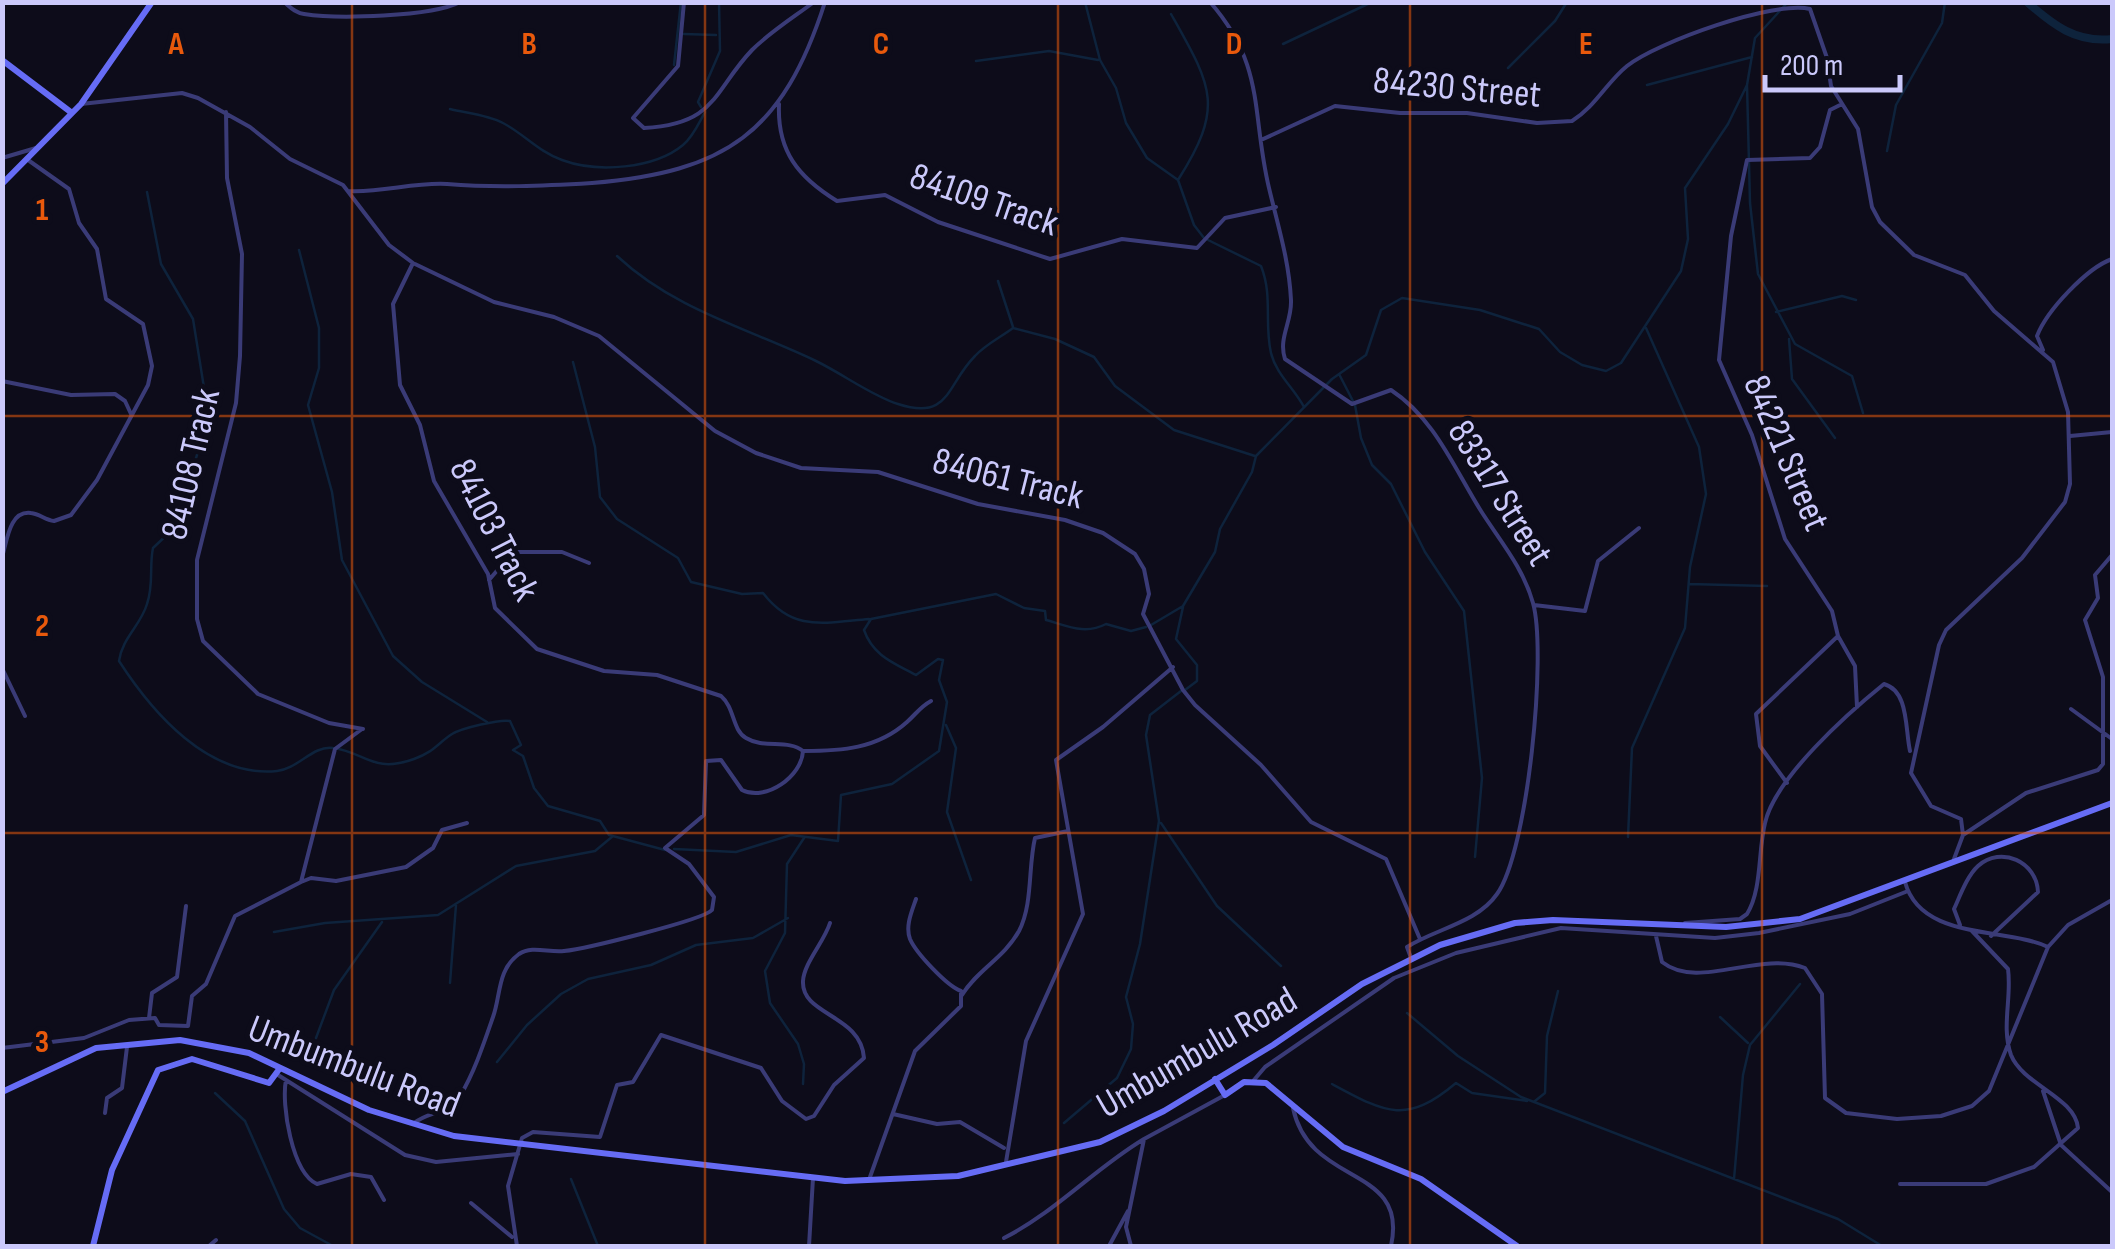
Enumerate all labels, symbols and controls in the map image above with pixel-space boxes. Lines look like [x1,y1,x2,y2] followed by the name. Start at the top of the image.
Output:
[167,25,184,64] text: A
[521,25,537,64] text: B
[873,25,889,64] text: C
[1226,25,1242,64] text: D
[1579,25,1593,64] text: E
[1765,30,1900,92] scale bar
[1780,48,1843,84] text: 200 m
[1371,58,1543,118] street label: 84230 Street
[904,154,1064,246] street label: 84109 Track
[36,191,49,230] text: 1
[1733,369,1839,537] street label: 84221 Street
[152,384,230,544] street label: 84108 Track
[1438,412,1562,574] street label: 83317 Street
[928,439,1088,520] street label: 84061 Track
[439,452,549,609] street label: 84103 Track
[35,607,49,646] text: 2
[1089,978,1305,1128] street label: Umbumbulu Road
[242,1006,466,1128] street label: Umbumbulu Road
[35,1023,49,1062] text: 3

